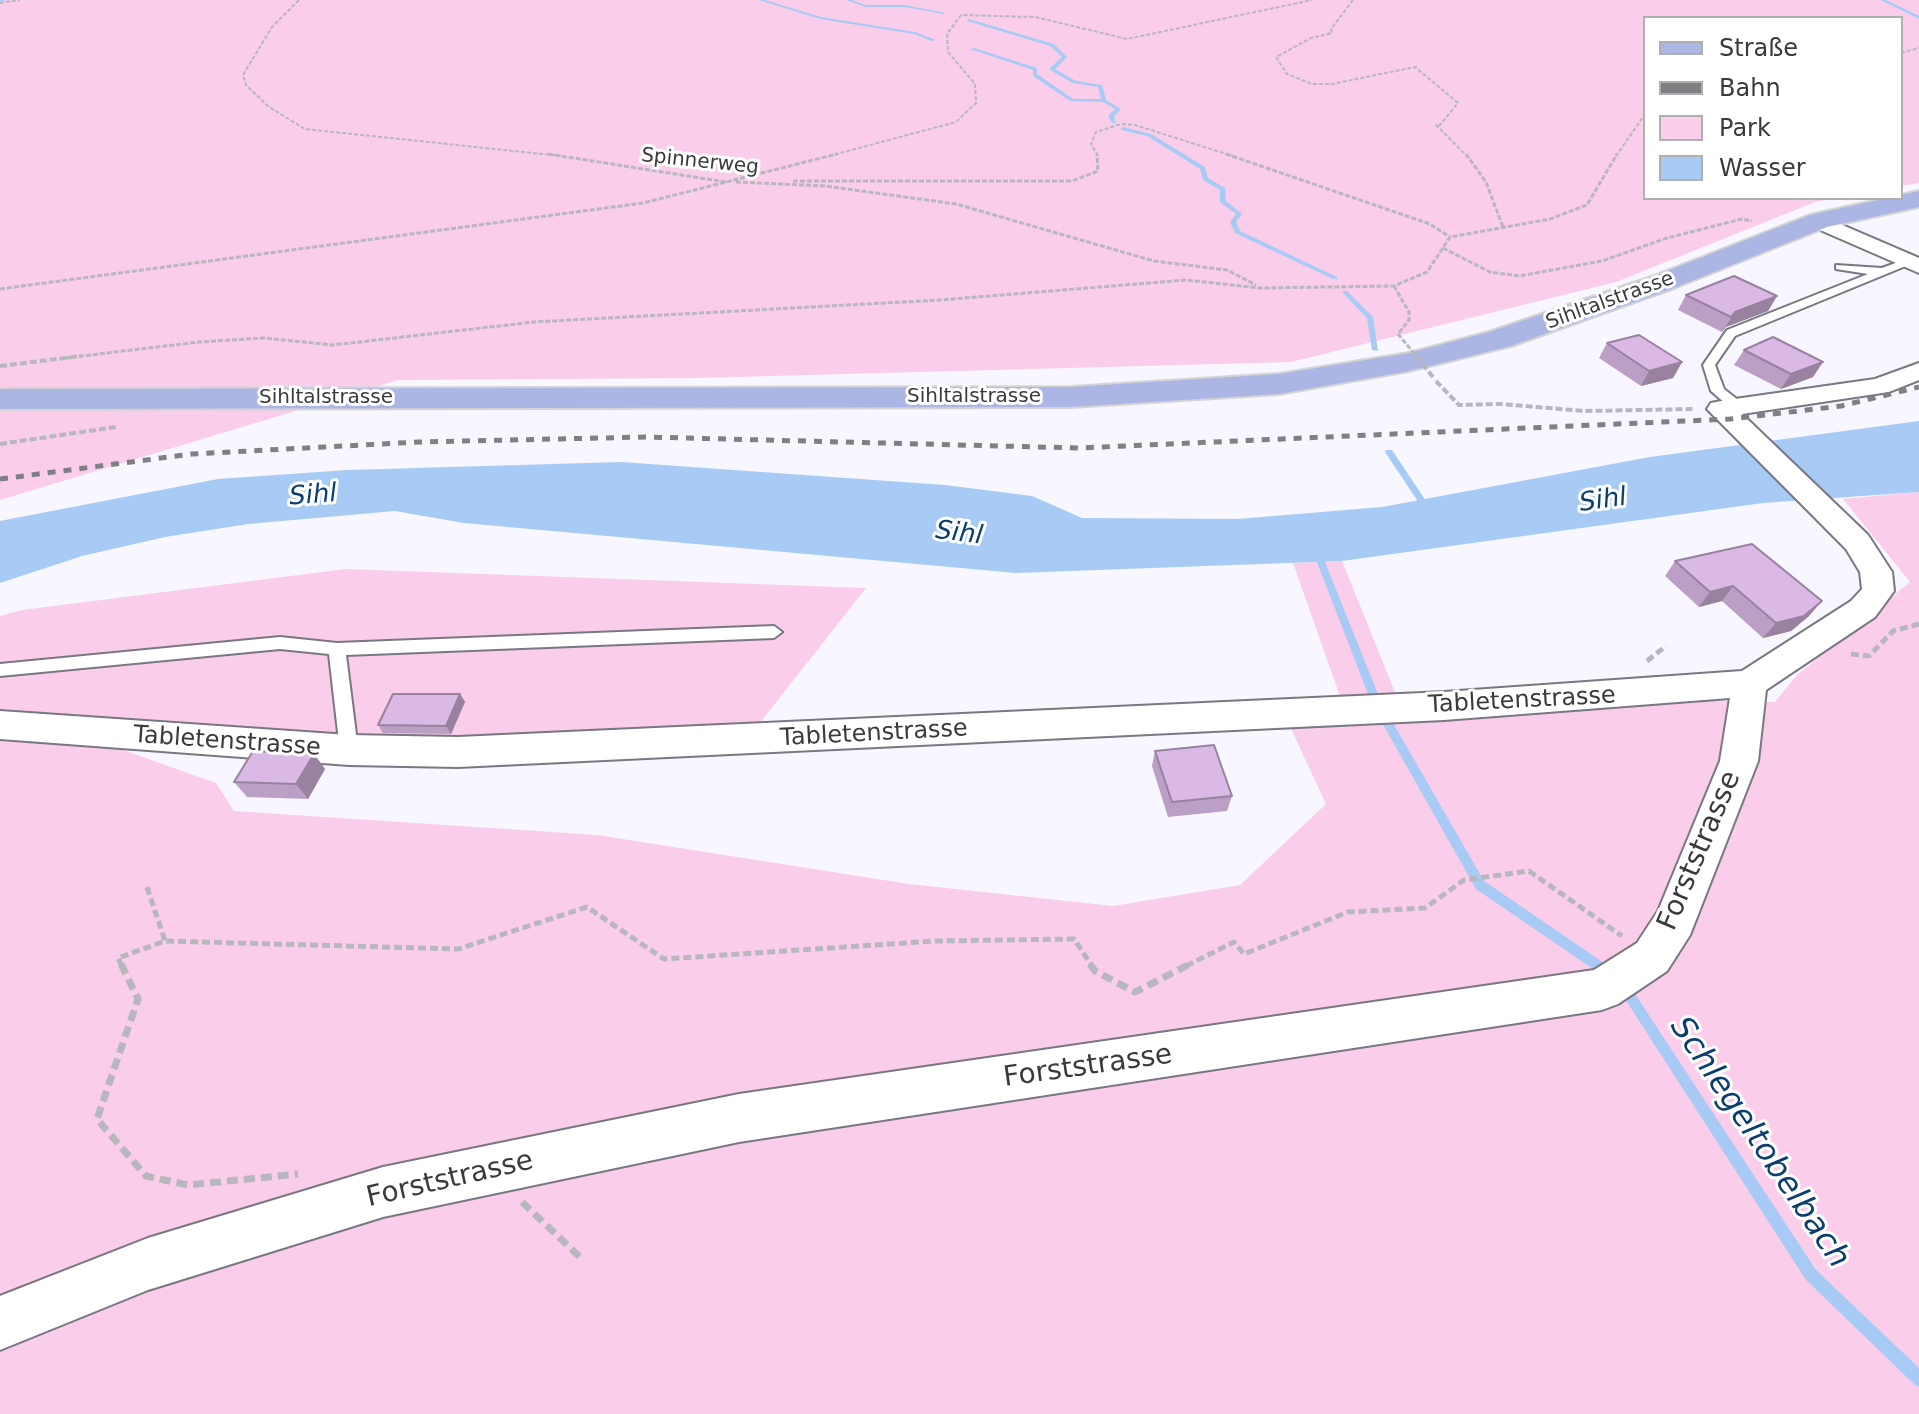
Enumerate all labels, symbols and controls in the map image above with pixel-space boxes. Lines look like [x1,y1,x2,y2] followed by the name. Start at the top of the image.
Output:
[1643,16,1903,200] legend
[1719,34,1798,62] text: Straße
[1719,74,1781,102] text: Bahn
[1719,114,1771,142] text: Park
[640,144,760,180] street label: Spinnerweg
[1719,154,1806,182] text: Wasser
[1543,267,1677,335] street label: Sihltalstrasse
[907,385,1041,409] street label: Sihltalstrasse
[259,386,393,410] street label: Sihltalstrasse
[288,479,338,513] water label: Sihl
[1577,482,1629,520] water label: Sihl
[934,516,984,552] water label: Sihl
[1428,682,1616,720] street label: Tabletenstrasse
[780,715,968,753] street label: Tabletenstrasse
[132,721,322,763] street label: Tabletenstrasse
[1651,766,1749,936] street label: Forststrasse
[1661,1010,1857,1276] water label: Schlegeltobelbach
[1002,1039,1174,1095] street label: Forststrasse
[363,1145,537,1215] street label: Forststrasse

